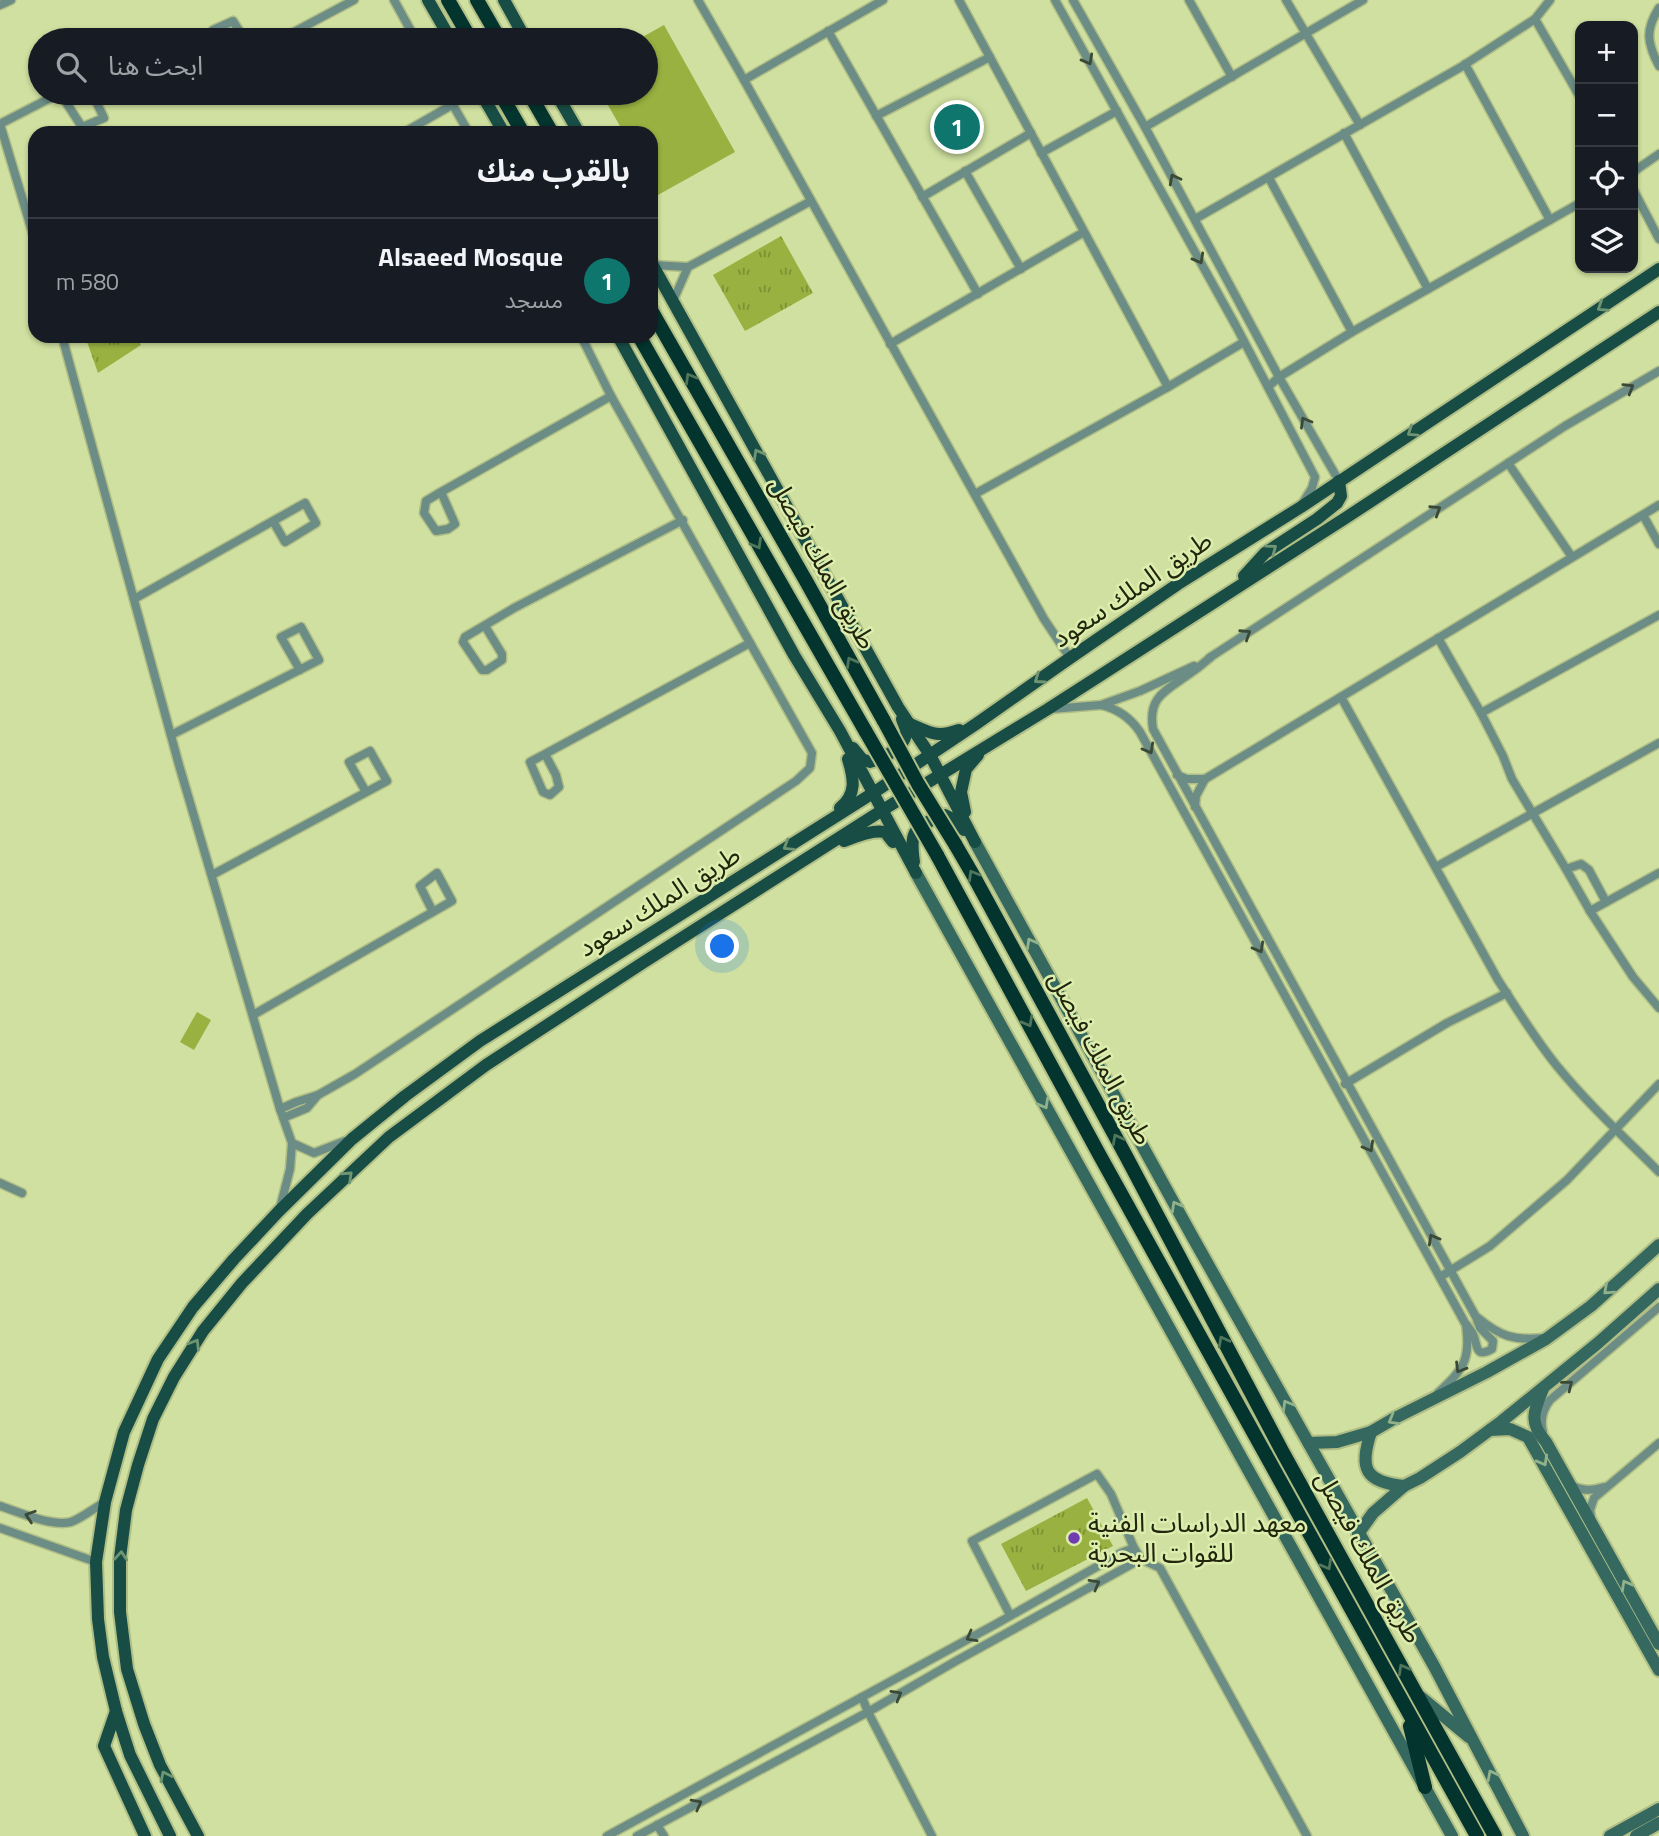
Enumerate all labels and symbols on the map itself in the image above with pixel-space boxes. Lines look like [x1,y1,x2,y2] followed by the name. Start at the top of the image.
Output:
[1080,52,1094,65] one-way arrow
[934,101,980,153] pin: 1
[1168,174,1182,186] one-way arrow
[1191,251,1204,264] one-way arrow
[1597,298,1610,311] one-way arrow
[685,373,698,386] one-way arrow
[1621,384,1634,397] one-way arrow
[1300,417,1313,429] one-way arrow
[1407,424,1420,436] one-way arrow
[753,449,766,461] one-way arrow
[760,469,887,656] street label: طريق الملك فيصل
[1429,505,1442,518] one-way arrow
[1044,520,1220,657] street label: طريق الملك سعود
[749,537,762,550] one-way arrow
[1264,545,1277,557] one-way arrow
[1238,630,1251,642] one-way arrow
[846,656,859,669] one-way arrow
[1034,671,1047,683] one-way arrow
[1141,741,1154,754] one-way arrow
[570,835,748,966] street label: طريق الملك سعود
[783,838,796,851] one-way arrow
[968,870,981,883] one-way arrow
[705,929,739,963] your location
[1026,937,1039,950] one-way arrow
[1251,941,1264,953] one-way arrow
[1039,964,1164,1152] street label: طريق الملك فيصل
[1020,1015,1033,1027] one-way arrow
[1036,1096,1049,1109] one-way arrow
[1112,1134,1125,1147] one-way arrow
[1361,1140,1374,1152] one-way arrow
[340,1171,353,1184] one-way arrow
[1171,1201,1184,1213] one-way arrow
[1428,1234,1442,1247] one-way arrow
[1603,1282,1616,1294] one-way arrow
[1218,1335,1232,1348] one-way arrow
[187,1338,200,1351] one-way arrow
[1455,1360,1468,1373] one-way arrow
[1560,1381,1573,1393] one-way arrow
[1283,1399,1296,1412] one-way arrow
[1388,1412,1401,1425] one-way arrow
[1535,1454,1548,1467] one-way arrow
[1306,1463,1433,1650] street label: طريق الملك فيصل
[1088,1503,1306,1572] place label: معهد الدراسات الفنية للقوات البحرية
[25,1509,37,1524] one-way arrow
[1066,1530,1082,1546] marker: معهد الدراسات الفنية للقوات البحرية
[113,1550,128,1561] one-way arrow
[1319,1557,1332,1570] one-way arrow
[1088,1579,1101,1592] one-way arrow
[1621,1579,1634,1592] one-way arrow
[965,1629,978,1643] one-way arrow
[1398,1664,1411,1677] one-way arrow
[889,1690,902,1703] one-way arrow
[1486,1770,1500,1783] one-way arrow
[160,1771,174,1783] one-way arrow
[689,1798,702,1812] one-way arrow

